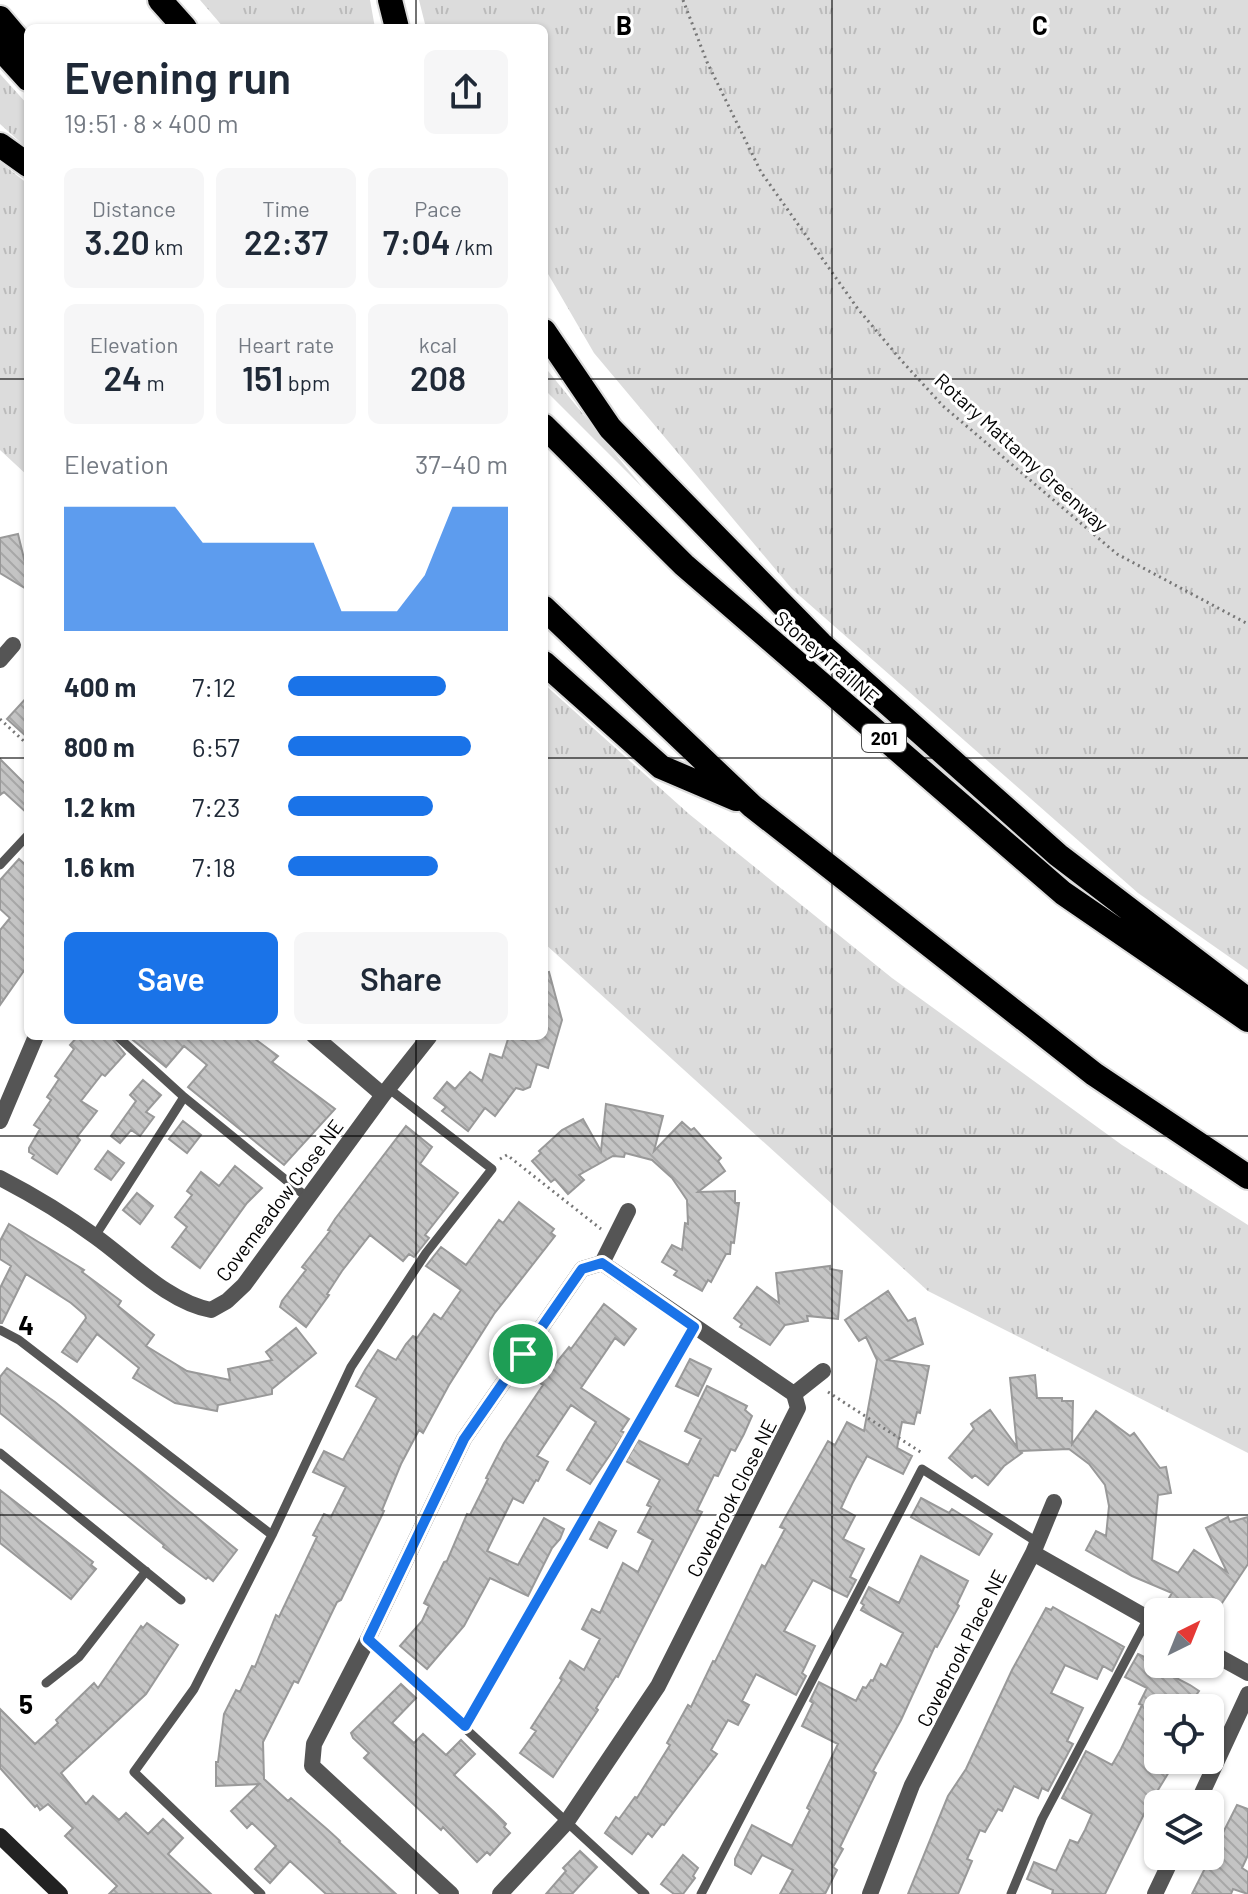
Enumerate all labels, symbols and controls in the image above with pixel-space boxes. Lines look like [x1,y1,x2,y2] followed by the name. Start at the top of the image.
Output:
[616,9,632,40] text: B
[1032,9,1048,40] text: C
[64,50,291,103] text: Evening run
[424,50,508,134] button: share
[64,107,238,138] text: 19:51 · 8 × 400 m
[92,195,176,221] text: Distance
[262,195,310,221] text: Time
[414,195,462,221] text: Pace
[84,221,150,262] text: 3.20
[244,221,328,262] text: 22:37
[383,221,451,262] text: 7:04
[150,233,184,259] text: km
[451,233,493,259] text: /km
[90,331,178,357] text: Elevation
[238,331,334,357] text: Heart rate
[419,331,457,357] text: kcal
[103,357,142,398] text: 24
[242,357,283,398] text: 151
[410,357,466,398] text: 208
[930,368,1114,536] street label: Rotary Mattamy Greenway
[142,369,165,395] text: m
[283,369,330,395] text: bpm
[64,448,169,479] text: Elevation
[415,448,508,479] text: 37–40 m
[770,605,884,709] street label: Stoney Trail NE
[64,671,136,702] text: 400 m
[192,671,236,702] text: 7:12
[862,724,906,752] road number: 201
[64,731,135,762] text: 800 m
[192,731,240,762] text: 6:57
[64,791,136,822] text: 1.2 km
[192,791,240,822] text: 7:23
[64,851,135,882] text: 1.6 km
[192,851,236,882] text: 7:18
[64,932,278,1024] button: Save
[294,932,508,1024] button: Share
[210,1114,348,1286] street label: Covemeadow Close NE
[18,1309,34,1340] text: 4
[489,1320,557,1388] pin
[501,1332,545,1376] icon: arrive
[681,1415,781,1581] street label: Covebrook Close NE
[911,1565,1011,1731] street label: Covebrook Place NE
[1144,1598,1224,1678] north arrow
[1144,1598,1224,1870] map controls
[19,1688,33,1719] text: 5
[1144,1694,1224,1774] button: locate
[1144,1790,1224,1870] button: layers

